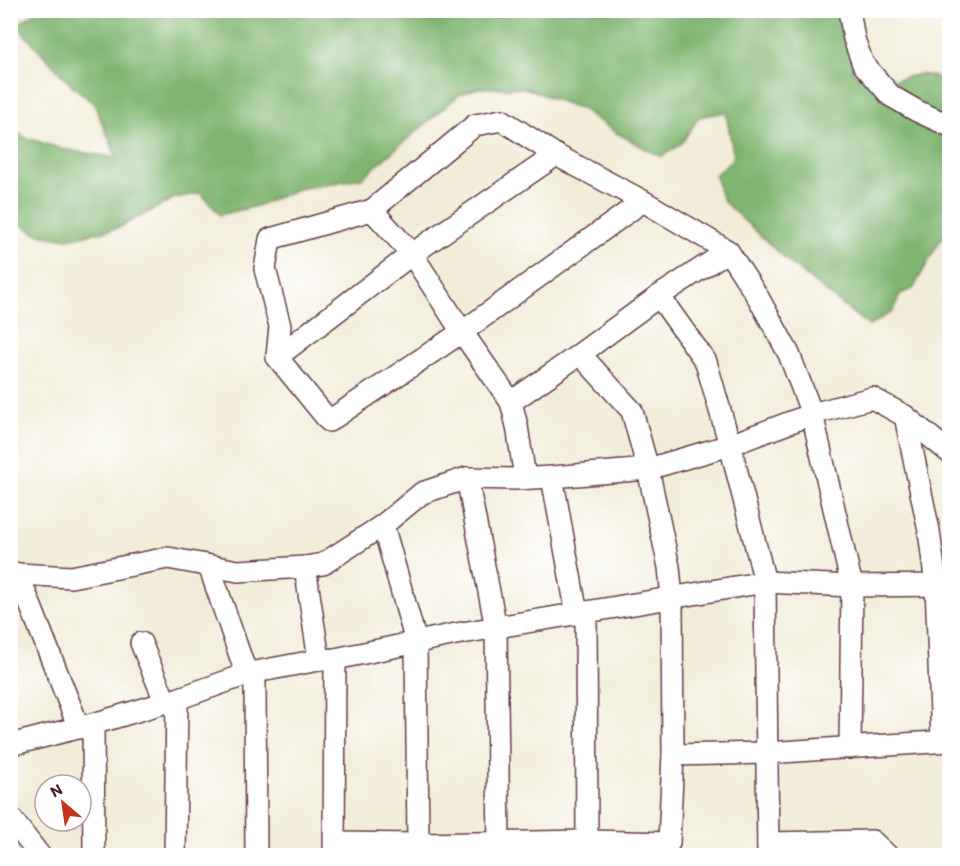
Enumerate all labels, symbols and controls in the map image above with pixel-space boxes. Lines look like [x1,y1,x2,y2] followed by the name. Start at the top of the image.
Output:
[33,773,93,833] north arrow
[47,779,65,801] text: N

